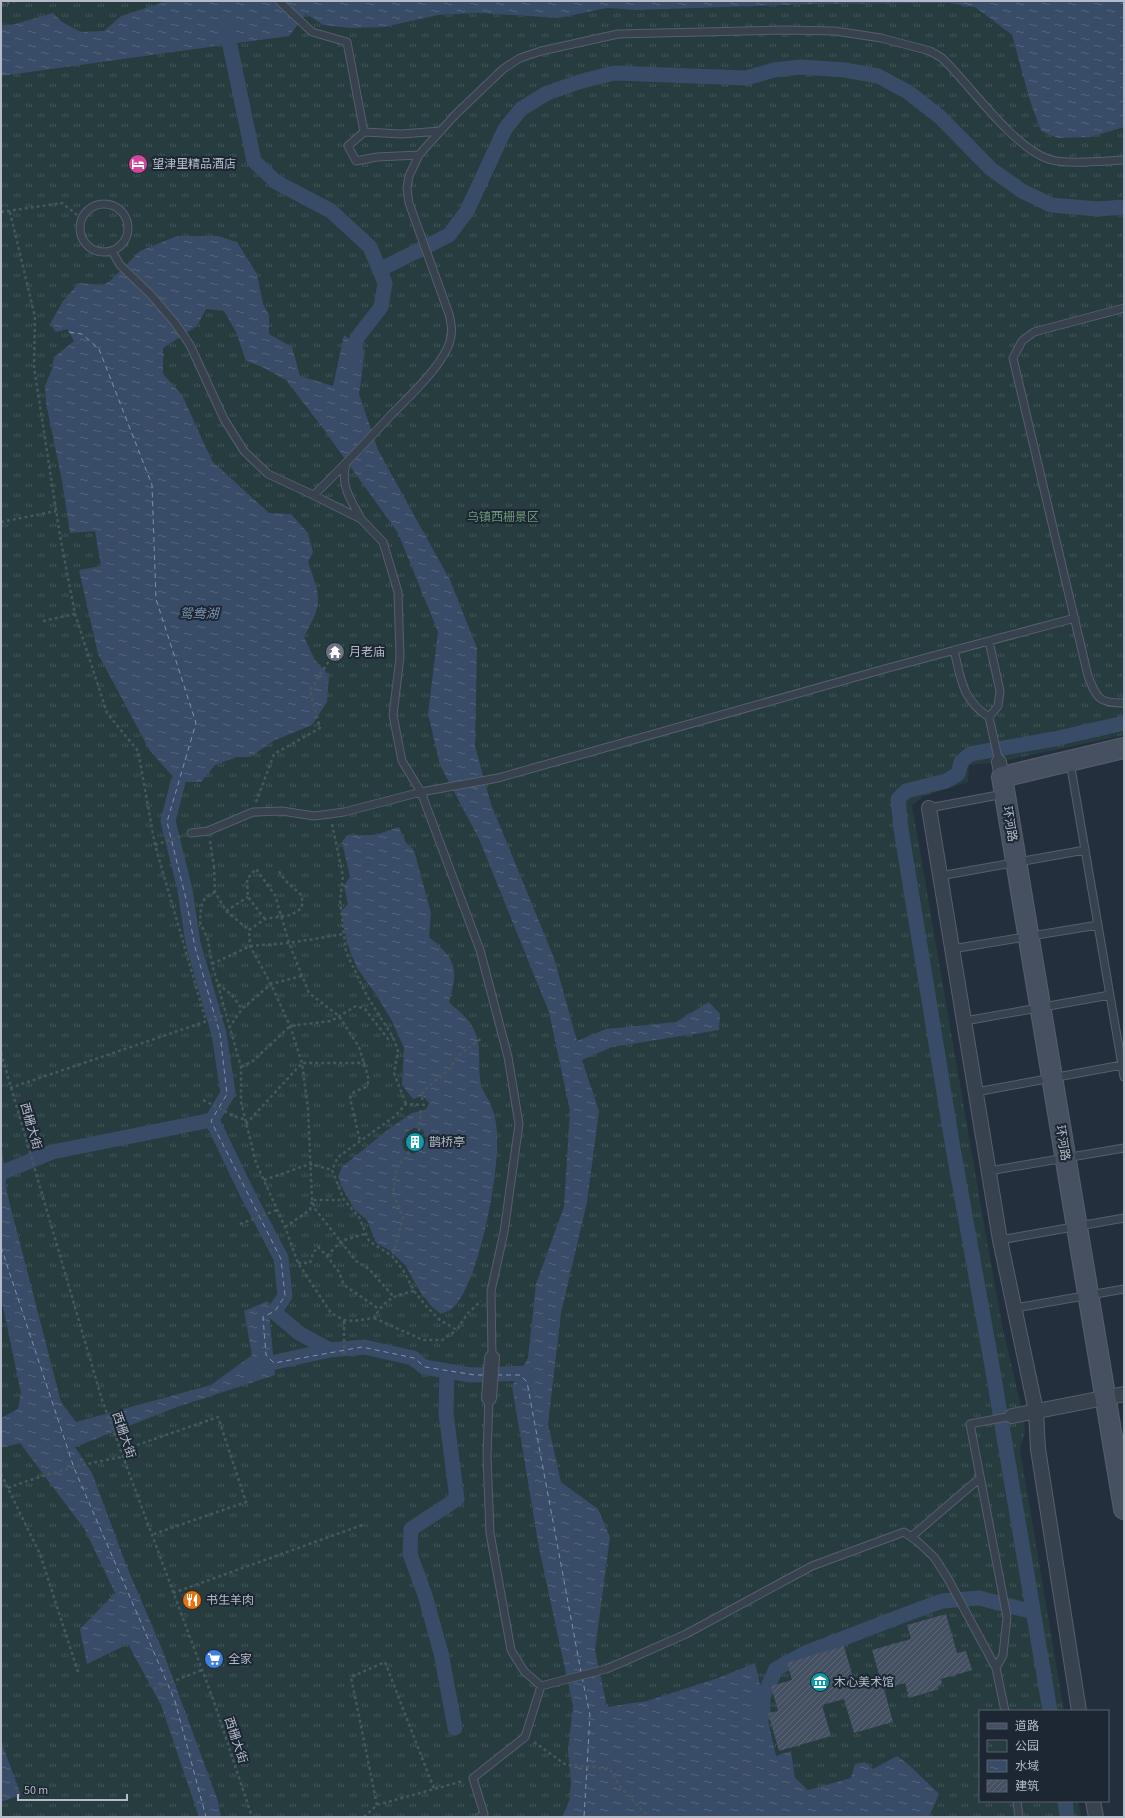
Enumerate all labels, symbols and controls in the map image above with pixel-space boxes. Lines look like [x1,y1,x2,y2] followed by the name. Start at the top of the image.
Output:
[127,153,149,175] hotel icon: 望津里精品酒店
[152,156,236,173] place label: 望津里精品酒店
[467,509,539,526] park label: 乌镇西栅景区
[179,605,220,623] water label: 鸳鸯湖
[324,641,346,663] temple icon: 月老庙
[349,644,385,661] place label: 月老庙
[998,805,1021,843] street label: 环河路
[16,1101,45,1152] street label: 西栅大街
[1051,1124,1074,1162] street label: 环河路
[404,1131,426,1153] building icon: 鹊桥亭
[429,1134,465,1151] place label: 鹊桥亭
[108,1410,139,1461] street label: 西栅大街
[181,1589,203,1611] restaurant icon: 书生羊肉
[206,1592,254,1609] place label: 书生羊肉
[203,1648,225,1670] supermarket icon: 全家
[228,1651,252,1668] place label: 全家
[809,1671,831,1693] museum icon: 木心美术馆
[834,1674,894,1691] place label: 木心美术馆
[979,1710,1109,1802] legend
[220,1715,251,1766] street label: 西栅大街
[1015,1718,1039,1735] text: 道路
[1015,1738,1039,1755] text: 公园
[1015,1758,1039,1775] text: 水域
[18,1776,127,1802] scale bar
[1015,1778,1039,1795] text: 建筑
[24,1782,48,1799] text: 50 m

